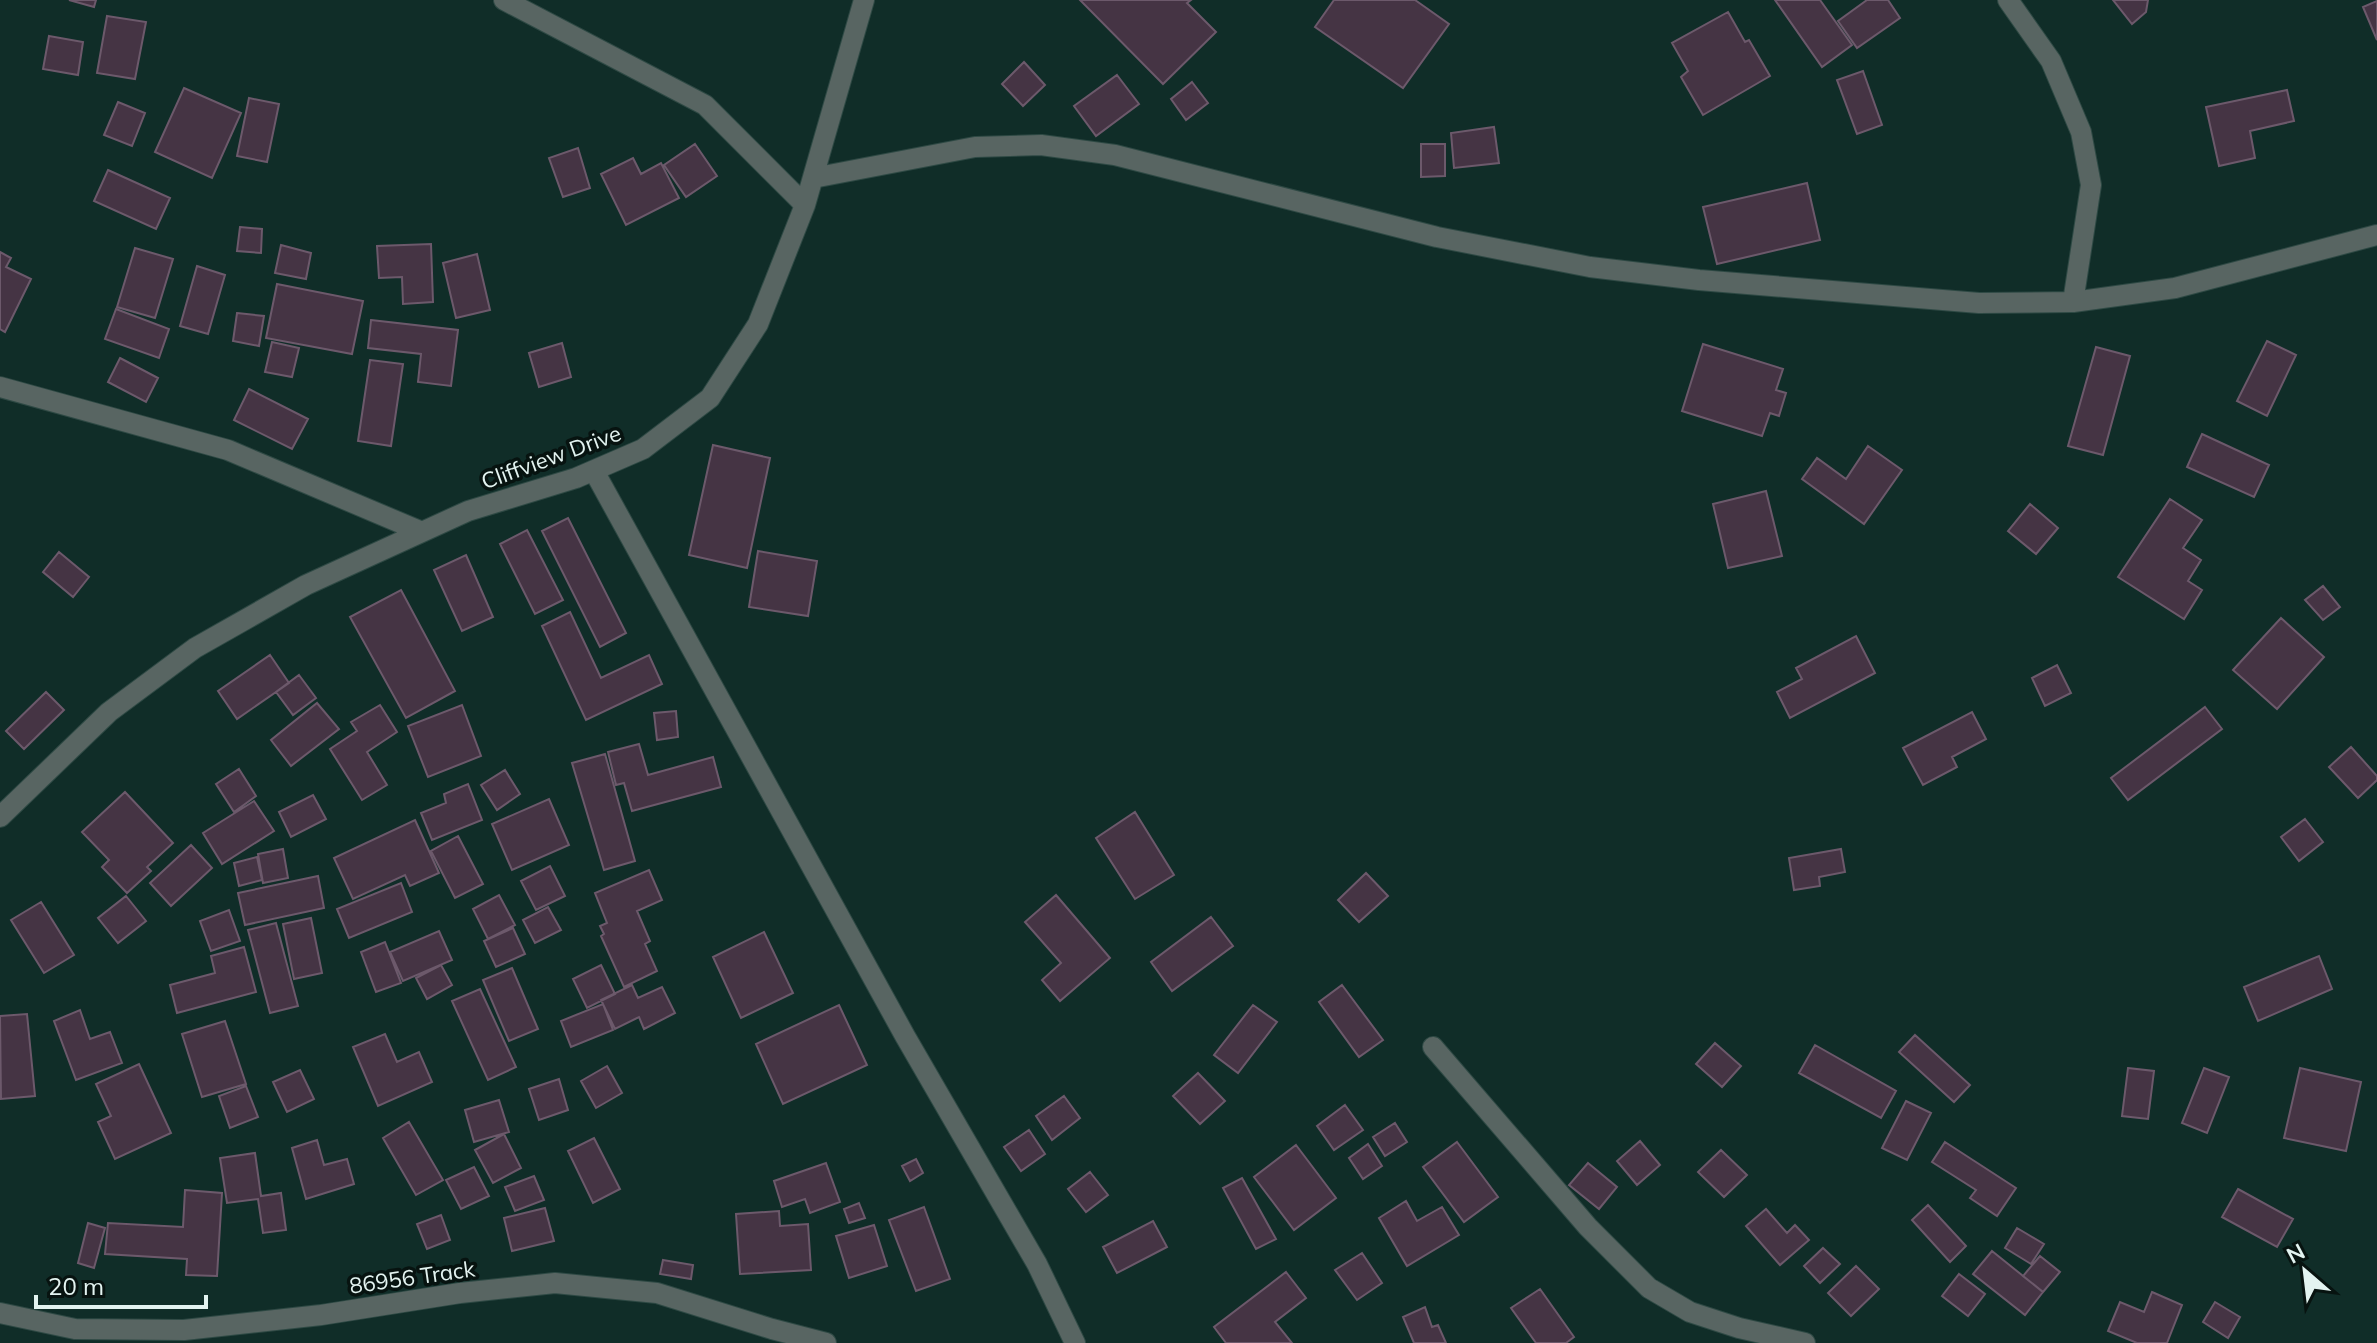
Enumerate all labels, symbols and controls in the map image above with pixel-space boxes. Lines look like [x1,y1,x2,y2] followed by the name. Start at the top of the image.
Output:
[477,419,625,495] street label: Cliffview Drive
[2265,1231,2345,1311] north arrow
[2282,1237,2310,1270] text: N
[347,1254,477,1300] street label: 86956 Track
[36,1259,206,1309] scale bar
[48,1271,104,1301] text: 20 m

